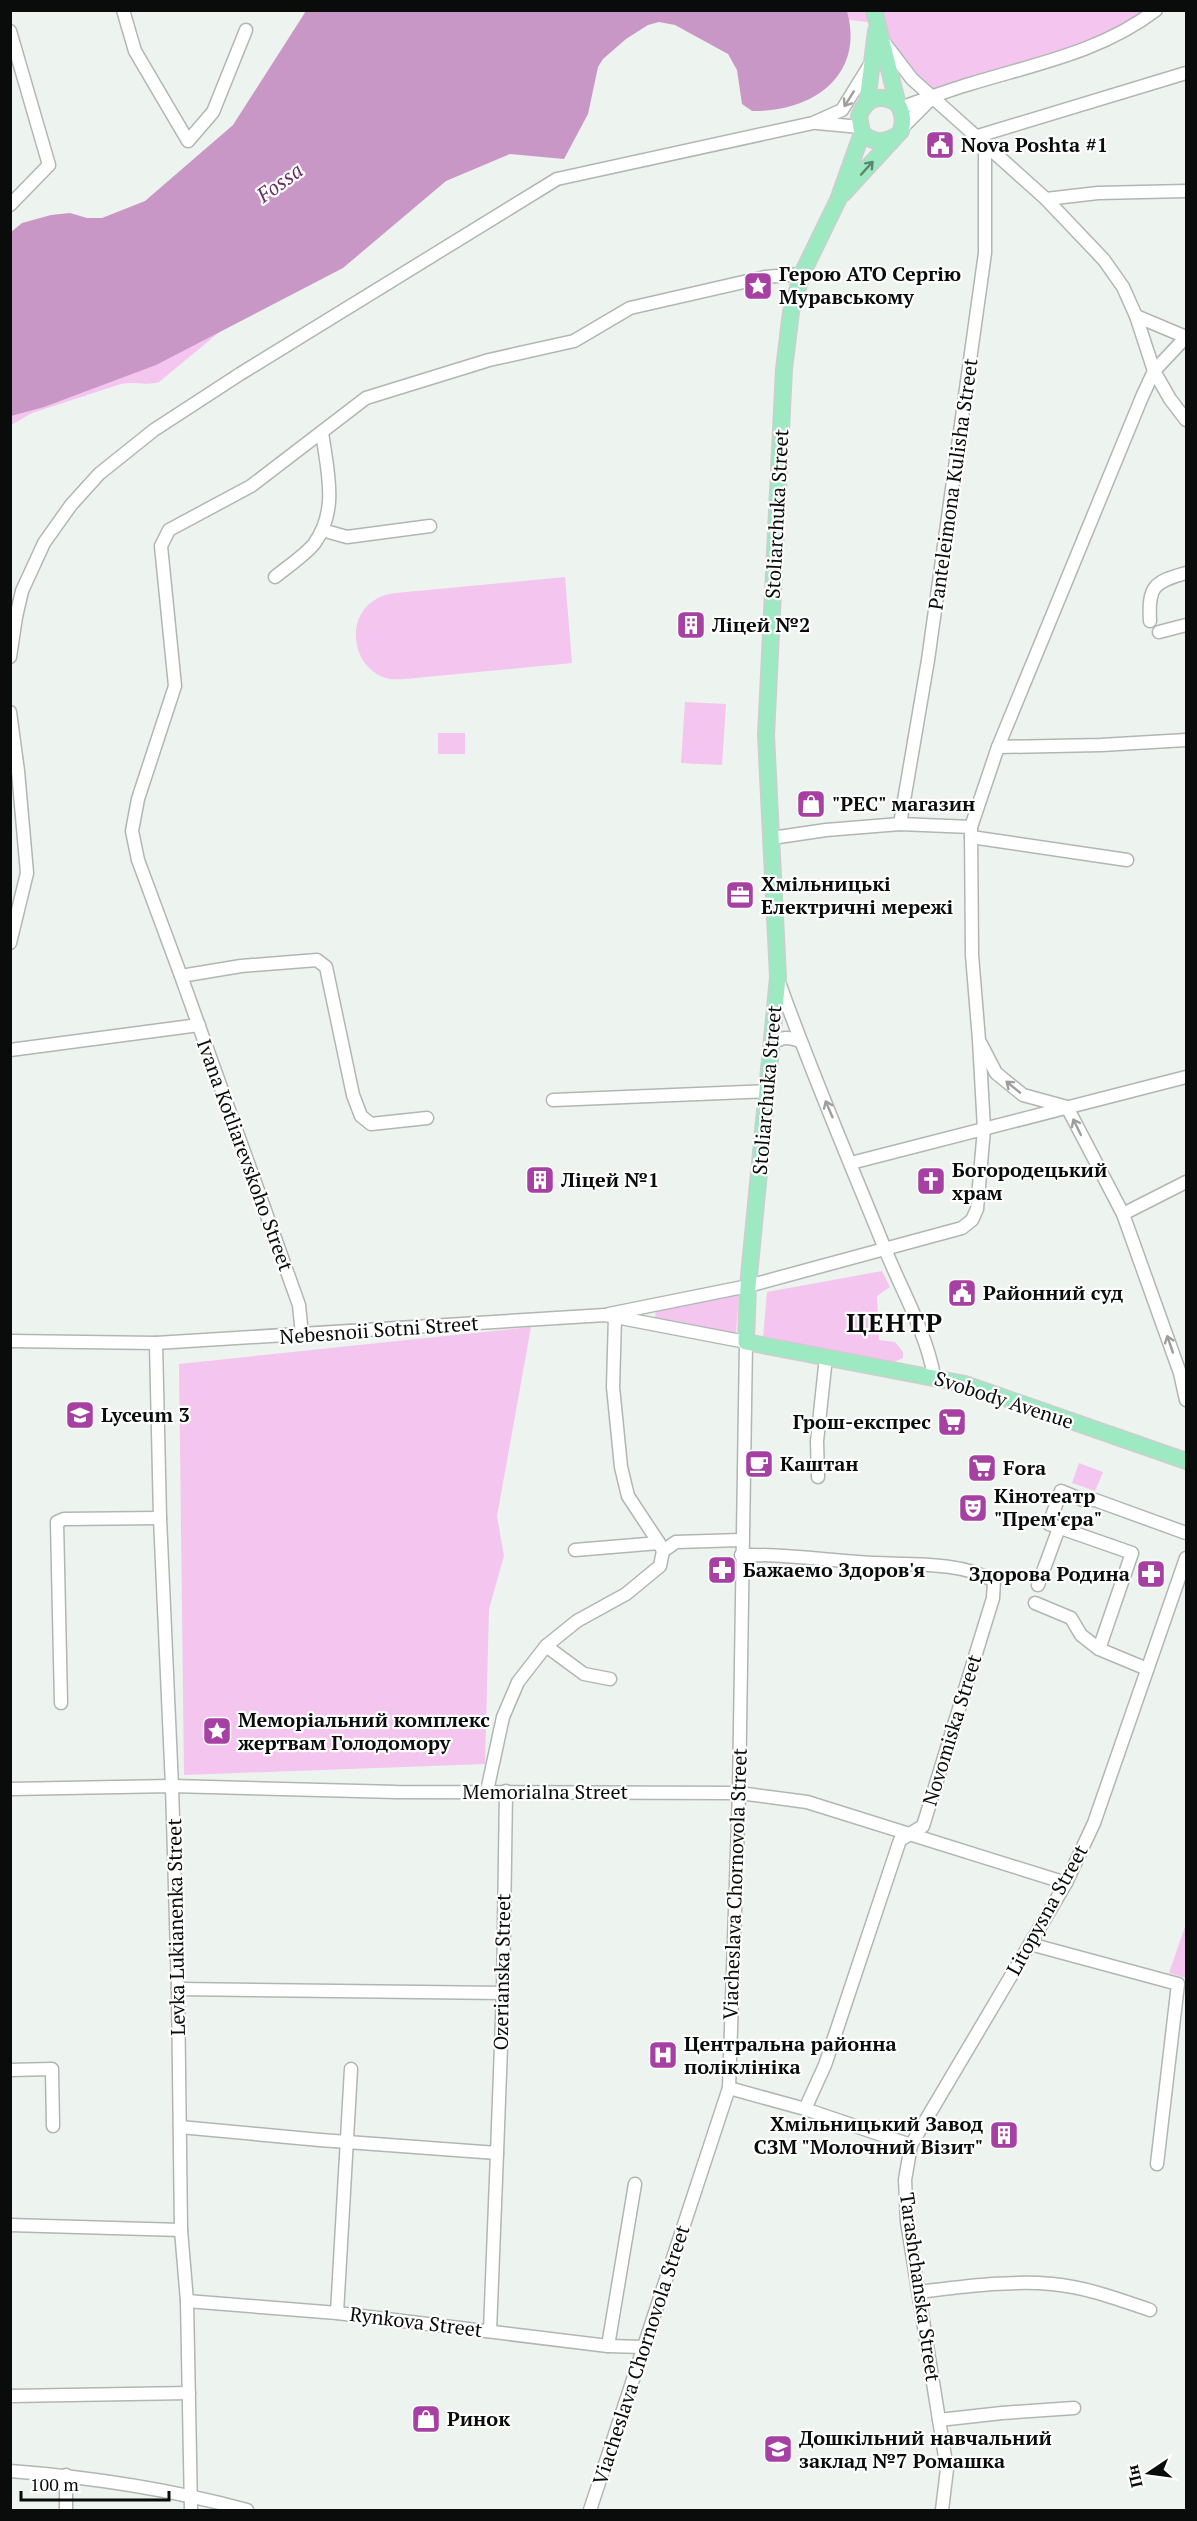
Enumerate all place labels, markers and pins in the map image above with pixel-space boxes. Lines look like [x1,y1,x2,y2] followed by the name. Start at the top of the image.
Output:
[924,129,956,161] public building icon: Nova Poshta #1
[961,131,1108,158] place label: Nova Poshta #1
[779,260,961,310] place label: Герою АТО Сергію Муравському
[742,270,774,302] place icon: Герою АТО Сергію Муравському
[675,609,707,641] building icon: Ліцей №2
[711,611,810,638] place label: Ліцей №2
[795,788,827,820] shop icon: "РЕС" магазин
[832,790,975,817] place label: "РЕС" магазин
[761,870,954,920] place label: Хмільницькі Електричні мережі
[724,879,756,911] office icon: Хмільницькі Електричні мережі
[952,1156,1107,1206] place label: Богородецький храм
[524,1164,556,1196] building icon: Ліцей №1
[915,1165,947,1197] church icon: Богородецький храм
[560,1166,659,1193] place label: Ліцей №1
[946,1277,978,1309] public building icon: Районний суд
[983,1279,1123,1306] place label: Районний суд
[64,1399,96,1431] school or university icon: Lyceum 3
[101,1401,190,1428] place label: Lyceum 3
[936,1406,968,1438] supermarket icon: Грош-експрес
[793,1408,931,1435] place label: Грош-експрес
[743,1448,775,1480] cafe icon: Каштан
[780,1450,859,1477] place label: Каштан
[966,1452,998,1484] supermarket icon: Fora
[1003,1454,1046,1481] place label: Fora
[994,1482,1102,1532] place label: Кінотеатр "Прем'єра"
[957,1492,989,1524] theatre icon: Кінотеатр "Прем'єра"
[706,1554,738,1586] pharmacy icon: Бажаемо Здоров'я
[743,1556,926,1583] place label: Бажаемо Здоров'я
[1135,1558,1167,1590] pharmacy icon: Здорова Родина
[969,1560,1130,1587] place label: Здорова Родина
[238,1706,490,1756] place label: Меморіальний комплекс жертвам Голодомору
[201,1715,233,1747] place icon: Меморіальний комплекс жертвам Голодомору
[684,2030,897,2080] place label: Центральна районна поліклініка
[647,2039,679,2071] hospital icon: Центральна районна поліклініка
[754,2110,983,2160] place label: Хмільницький Завод СЗМ "Молочний Візит"
[988,2119,1020,2151] building icon: Хмільницький Завод СЗМ "Молочний Візит"
[410,2403,442,2435] shop icon: Ринок
[447,2405,510,2432] place label: Ринок
[799,2424,1052,2474] place label: Дошкільний навчальний заклад №7 Ромашка
[762,2433,794,2465] school or university icon: Дошкільний навчальний заклад №7 Ромашка

